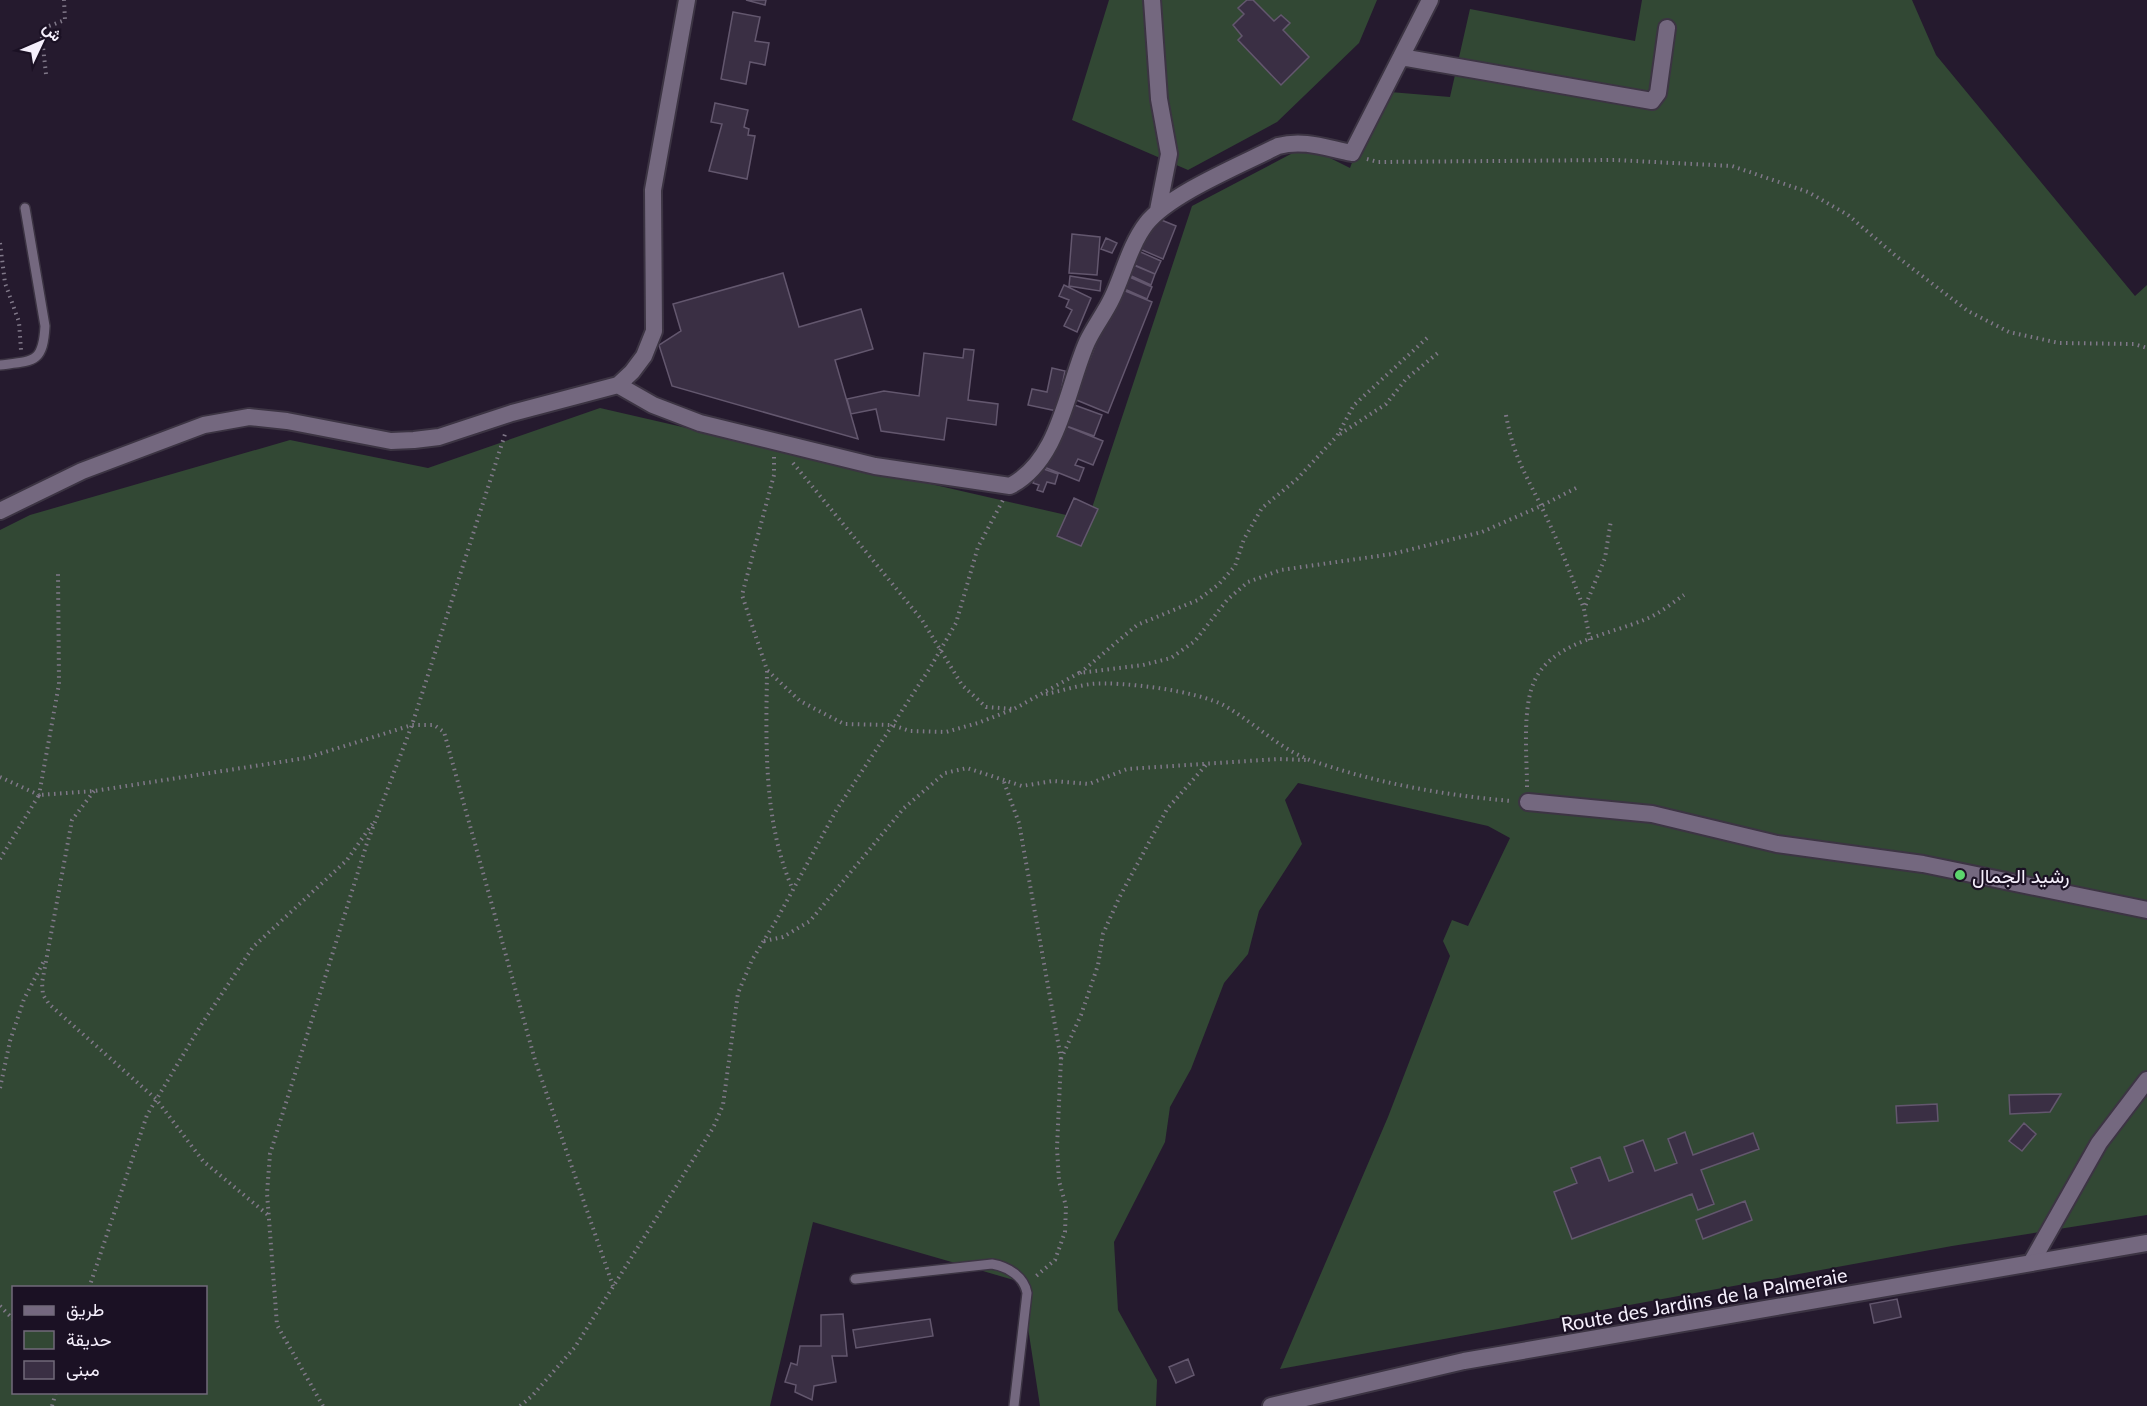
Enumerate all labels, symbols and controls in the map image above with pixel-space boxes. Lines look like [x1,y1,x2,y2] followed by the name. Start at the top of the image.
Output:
[12,12,72,72] north arrow
[39,18,67,45] text: ش
[1972,863,2070,889] place label: رشيد الجمال
[1953,868,1967,882] marker: رشيد الجمال
[1559,1262,1849,1336] street label: Route des Jardins de la Palmeraie
[12,1286,207,1394] legend
[66,1298,104,1321] text: طريق
[66,1328,112,1350] text: حديقة
[66,1358,100,1381] text: مبنى

